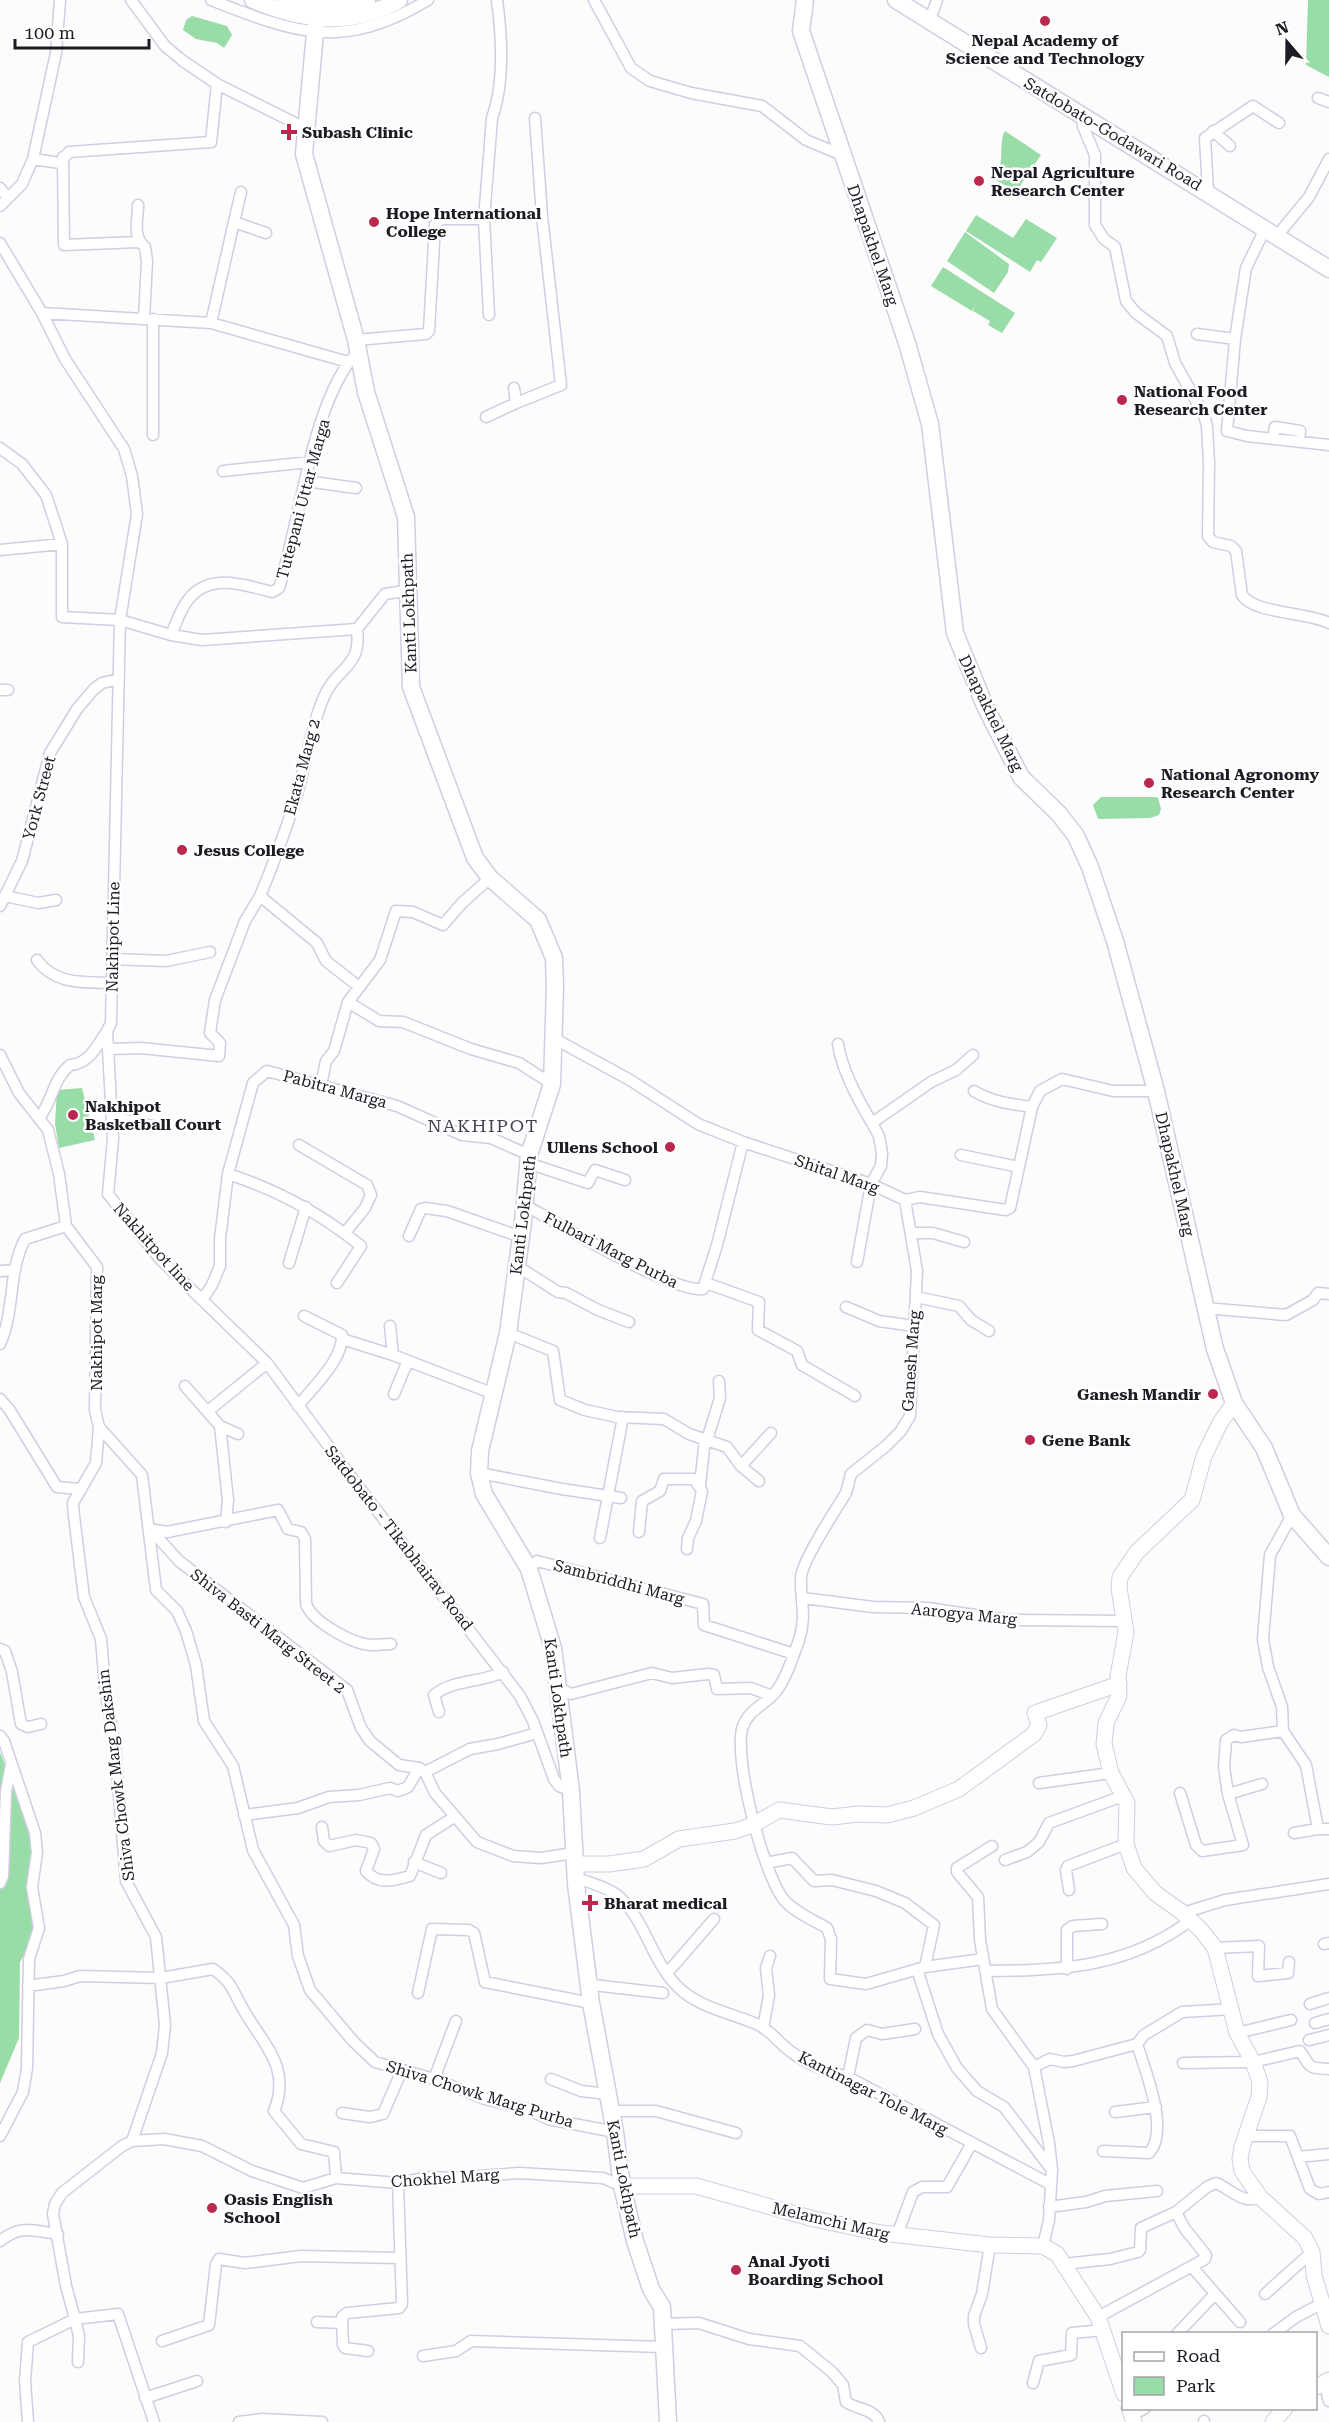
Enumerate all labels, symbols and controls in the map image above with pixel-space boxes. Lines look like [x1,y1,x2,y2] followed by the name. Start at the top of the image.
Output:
[15,12,148,50] scale bar
[1257,12,1317,72] north arrow
[1038,14,1052,28] marker: Nepal Academy of Science and Technology
[1273,17,1291,39] text: N
[24,22,75,43] text: 100 m
[946,31,1145,68] place label: Nepal Academy of Science and Technology
[1021,73,1205,195] street label: Satdobato-Godawari Road
[280,123,298,141] marker: Subash Clinic
[302,123,413,142] place label: Subash Clinic
[991,163,1135,200] place label: Nepal Agriculture Research Center
[972,174,986,188] marker: Nepal Agriculture Research Center
[843,182,903,309] street label: Dhapakhel Marg
[386,204,542,241] place label: Hope International College
[367,215,381,229] marker: Hope International College
[1134,382,1268,419] place label: National Food Research Center
[1115,393,1129,407] marker: National Food Research Center
[272,416,334,581] street label: Tutepani Uttar Marga
[397,552,421,674] street label: Kanti Lokhpath
[955,652,1028,775] street label: Dhapakhel Marg
[280,717,324,817] street label: Ekata Marg 2
[19,754,59,842] street label: York Street
[1161,765,1319,802] place label: National Agronomy Research Center
[1142,776,1156,790] marker: National Agronomy Research Center
[194,841,304,860] place label: Jesus College
[175,843,189,857] marker: Jesus College
[103,881,123,993] street label: Nakhipot Line
[281,1066,389,1112] street label: Pabitra Marga
[85,1097,222,1134] place label: Nakhipot Basketball Court
[66,1108,80,1122] marker: Nakhipot Basketball Court
[1151,1110,1199,1239] street label: Dhapakhel Marg
[427,1115,539,1136] district label: NAKHIPOT
[546,1138,659,1157] place label: Ullens School
[663,1140,677,1154] marker: Ullens School
[792,1151,883,1198] street label: Shital Marg
[506,1154,540,1276] street label: Kanti Lokhpath
[110,1199,199,1295] street label: Nakhitpot line
[541,1208,682,1292] street label: Fulbari Marg Purba
[87,1274,106,1391] street label: Nakhipot Marg
[898,1309,924,1412] street label: Ganesh Marg
[1077,1385,1201,1404] place label: Ganesh Mandir
[1206,1387,1220,1401] marker: Ganesh Mandir
[1042,1431,1131,1450] place label: Gene Bank
[1023,1433,1037,1447] marker: Gene Bank
[321,1442,477,1634] street label: Satdobato - Tikabhairav Road
[552,1555,687,1609] street label: Sambriddhi Marg
[187,1565,349,1697] street label: Shiva Basti Marg Street 2
[910,1599,1019,1629] street label: Aarogya Marg
[540,1637,576,1759] street label: Kanti Lokhpath
[94,1668,138,1882] street label: Shiva Chowk Marg Dakshin
[581,1894,599,1912] marker: Bharat medical
[604,1894,728,1913] place label: Bharat medical
[795,2047,952,2139] street label: Kantinagar Tole Marg
[384,2056,576,2132] street label: Shiva Chowk Marg Purba
[603,2118,645,2240] street label: Kanti Lokhpath
[390,2165,501,2191] street label: Chokhel Marg
[224,2190,333,2227] place label: Oasis English School
[771,2198,892,2244] street label: Melamchi Marg
[205,2201,219,2215] marker: Oasis English School
[748,2252,884,2289] place label: Anal Jyoti Boarding School
[729,2263,743,2277] marker: Anal Jyoti Boarding School
[1122,2332,1317,2410] legend
[1176,2345,1221,2366] text: Road
[1176,2375,1216,2396] text: Park

